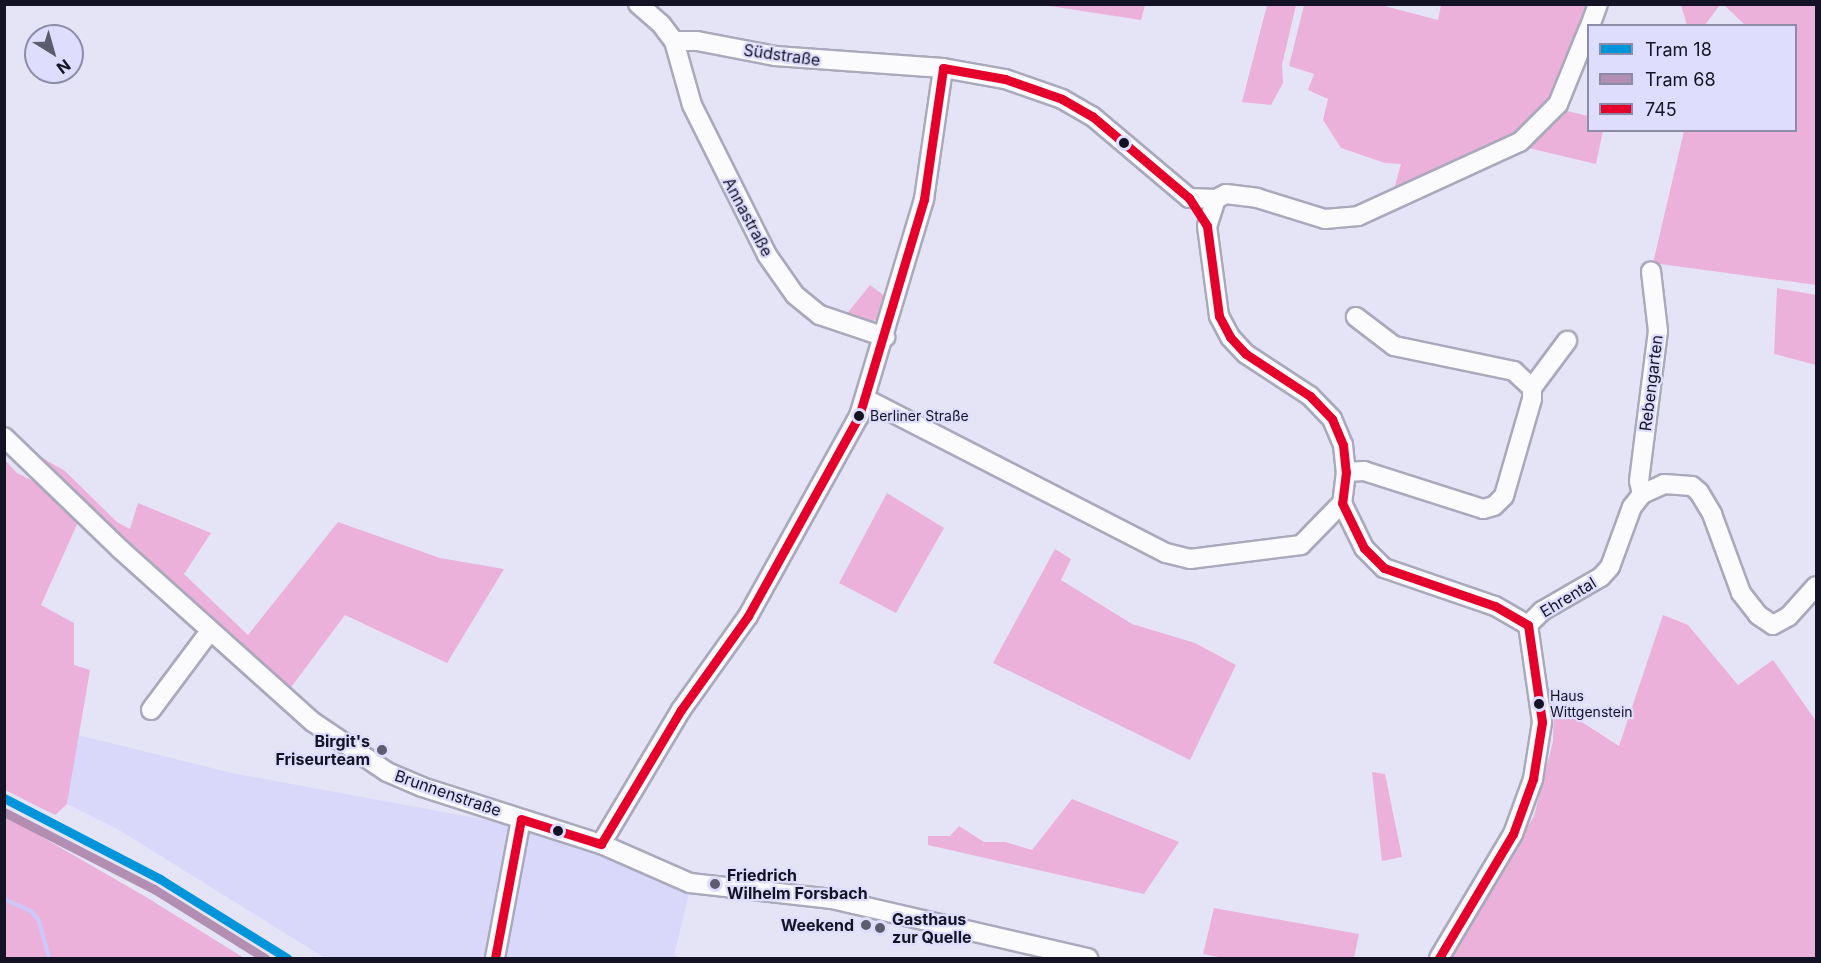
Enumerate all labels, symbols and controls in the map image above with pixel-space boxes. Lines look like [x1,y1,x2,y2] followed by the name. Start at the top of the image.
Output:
[24,24,84,84] north arrow
[1587,24,1797,132] legend
[1645,39,1712,60] text: Tram 18
[742,40,822,70] street label: Südstraße
[53,55,75,78] text: N
[1645,69,1716,90] text: Tram 68
[1645,99,1677,120] text: 745
[1118,137,1130,149] unlabelled marker
[719,174,777,260] street label: Annastraße
[1636,334,1666,432] street label: Rebengarten
[870,408,969,424] place label: Berliner Straße
[853,410,865,422] marker: Berliner Straße
[1537,573,1599,621] street label: Ehrental
[1550,688,1633,720] place label: Haus Wittgenstein
[1533,698,1545,710] marker: Haus Wittgenstein
[275,731,370,769] place label: Birgit's Friseurteam
[375,743,389,757] marker: Birgit's Friseurteam
[392,766,504,820] street label: Brunnenstraße
[552,825,564,837] unlabelled marker
[727,865,868,903] place label: Friedrich Wilhelm Forsbach
[708,877,722,891] marker: Friedrich Wilhelm Forsbach
[892,909,972,947] place label: Gasthaus zur Quelle
[781,915,854,935] place label: Weekend
[859,918,873,932] marker: Weekend
[873,921,887,935] marker: Gasthaus zur Quelle

